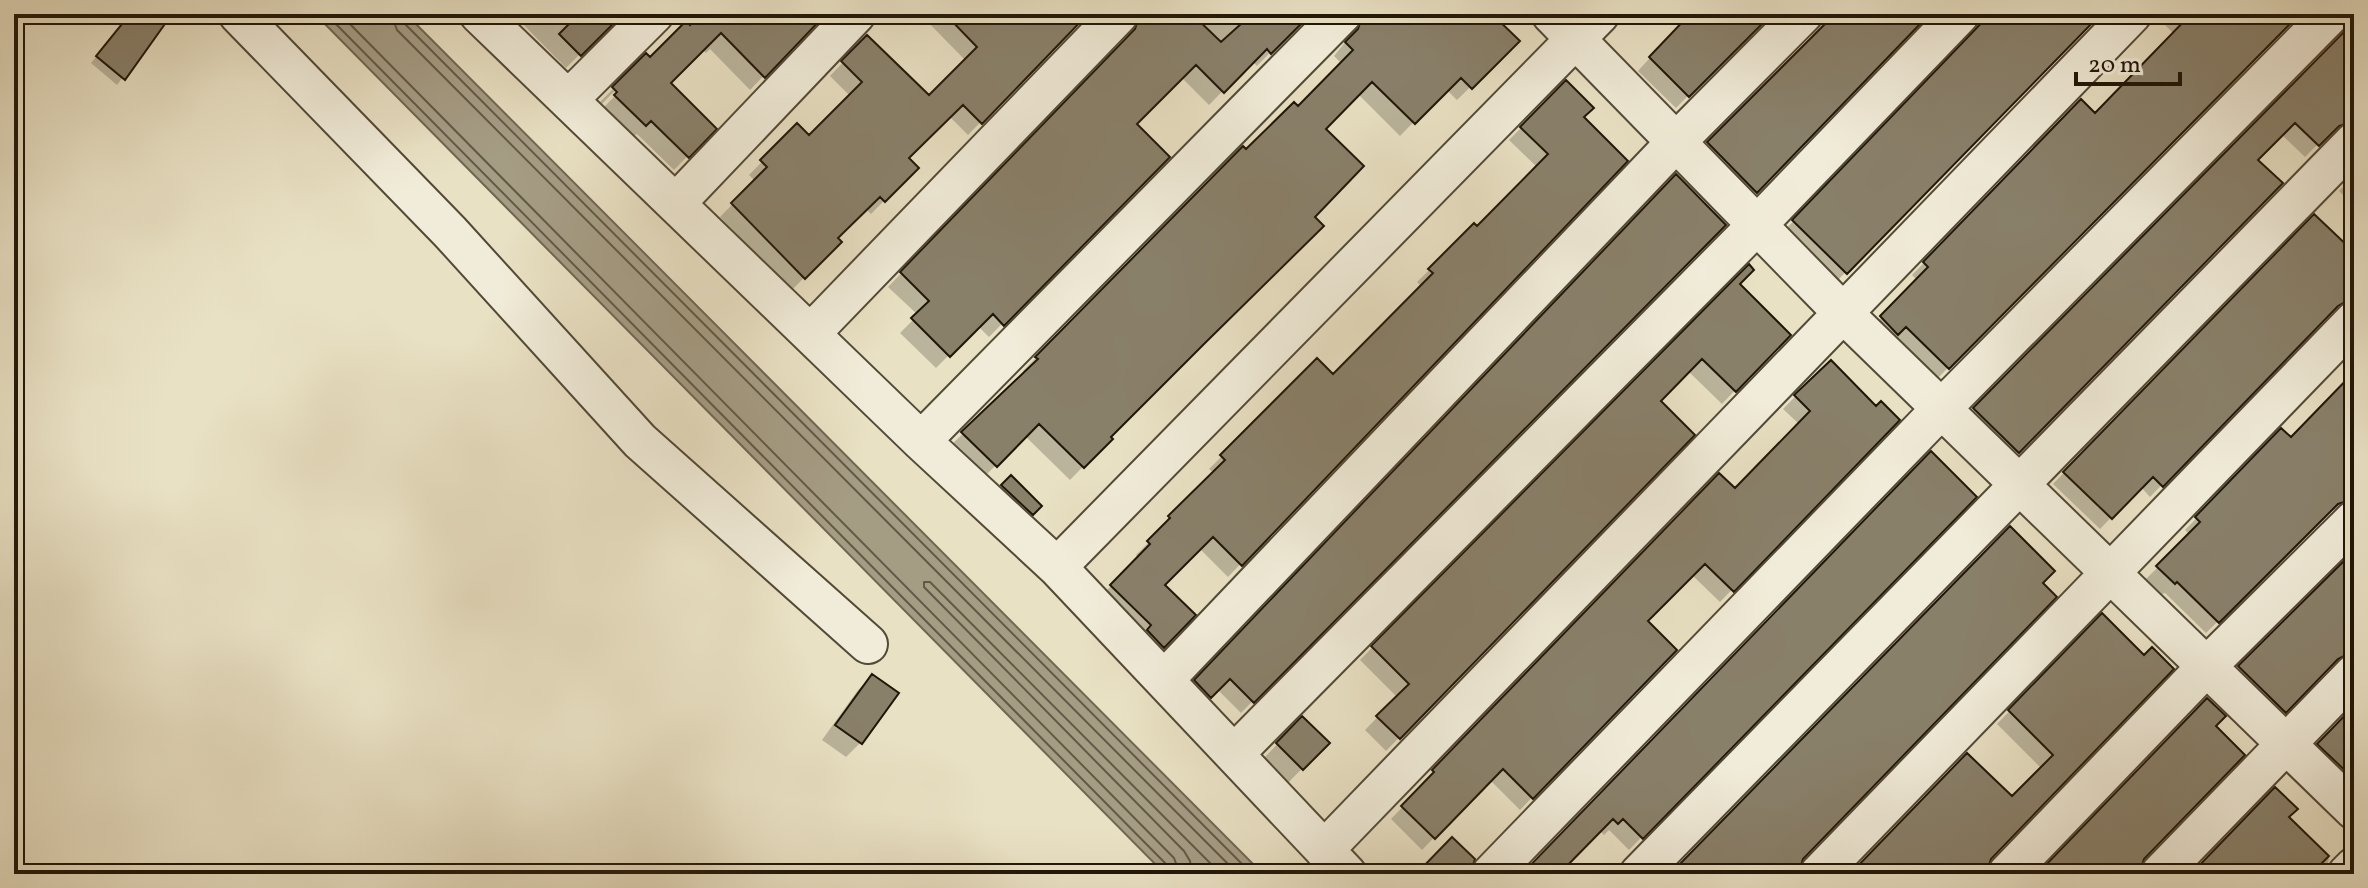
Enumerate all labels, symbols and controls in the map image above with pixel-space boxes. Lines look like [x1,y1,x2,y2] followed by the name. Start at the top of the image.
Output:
[2076,36,2180,86] scale bar
[2088,49,2141,83] text: 20 m

